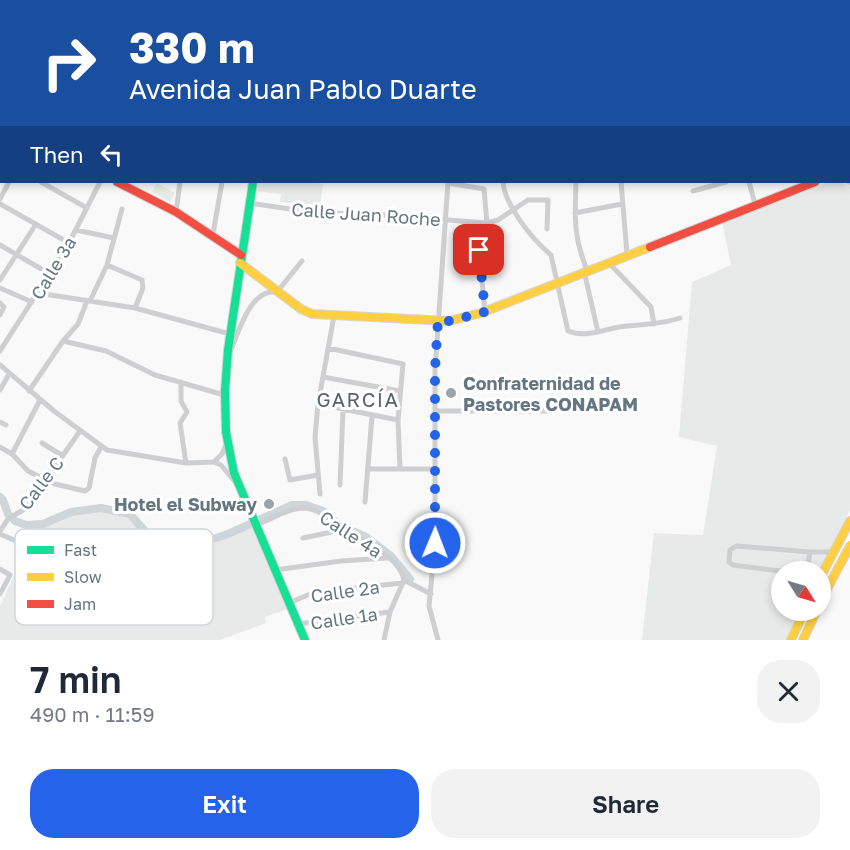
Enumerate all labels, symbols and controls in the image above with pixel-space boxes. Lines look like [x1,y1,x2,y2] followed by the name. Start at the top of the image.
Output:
[129,22,255,72] text: 330 m
[30,24,108,102] icon: right
[129,73,477,105] text: Avenida Juan Pablo Duarte
[95,138,128,171] icon: left
[30,141,83,168] text: Then
[291,198,441,230] street label: Calle Juan Roche
[453,224,504,275] pin
[26,233,80,303] street label: Calle 3ª
[462,233,495,266] icon: arrive
[463,372,638,415] place label: Confraternidad de Pastores CONAPAM
[444,386,458,400] marker: Confraternidad de Pastores CONAPAM
[317,387,399,411] district label: GARCÍA
[14,452,68,514] street label: Calle C
[114,493,257,515] place label: Hotel el Subway
[262,497,276,511] marker: Hotel el Subway
[316,506,386,562] street label: Calle 4ª
[403,511,467,575] position arrow
[15,529,213,625] legend
[64,540,97,560] text: Fast
[771,561,831,621] north arrow
[771,561,831,621] map controls
[64,567,102,587] text: Slow
[309,575,381,607] street label: Calle 2ª
[64,594,96,614] text: Jam
[309,602,379,634] street label: Calle 1ª
[30,658,121,701] text: 7 min
[757,660,820,723] button: close
[30,702,155,726] text: 490 m · 11:59
[30,769,419,838] button: Exit
[431,769,820,838] button: Share

